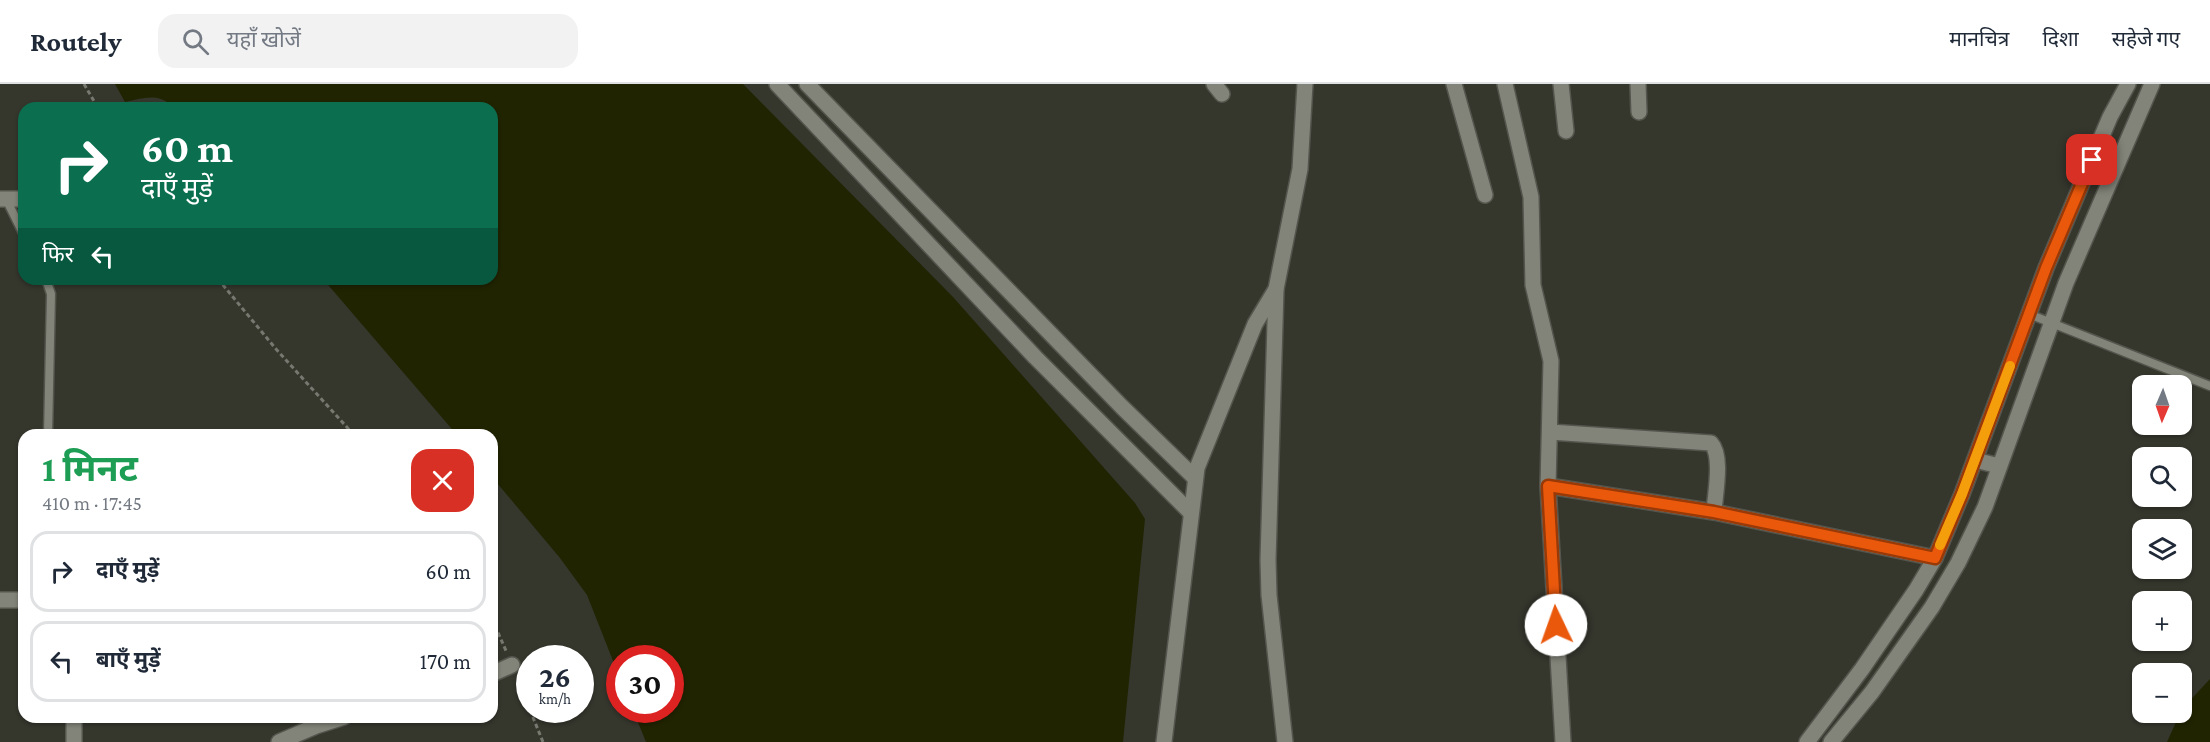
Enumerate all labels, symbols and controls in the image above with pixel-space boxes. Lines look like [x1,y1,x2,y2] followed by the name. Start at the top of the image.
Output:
[158,14,578,68] search box
[179,25,212,58] icon: search
[30,26,122,57] text: Routely
[227,27,301,52] text: यहाँ खोजें
[1949,27,2009,51] text: मानचित्र
[2042,27,2079,51] text: दिशा
[2112,27,2180,51] text: सहेजे गए
[141,124,233,171] text: 60 m
[42,126,120,204] icon: right
[2066,134,2117,185] pin
[2075,143,2108,176] icon: arrive
[141,173,213,203] text: दाएँ मुड़ें
[86,240,119,273] icon: left
[42,242,74,267] text: फिर
[2132,375,2192,435] north arrow
[2132,375,2192,723] map controls
[2132,447,2192,507] button: search
[42,449,138,489] text: 1 मिनट
[411,449,474,512] button: close
[42,492,142,514] text: 410 m · 17:45
[2132,519,2192,579] button: layers
[45,555,78,588] icon: right
[96,557,159,582] text: दाएँ मुड़ें
[426,559,471,584] text: 60 m
[2132,591,2192,651] button: +
[1524,593,1588,657] position arrow
[45,645,78,678] icon: left
[606,645,684,723] speed limit sign: 30
[96,647,161,672] text: बाएँ मुड़ें
[420,649,471,674] text: 170 m
[539,660,571,693] text: 26
[2132,663,2192,723] button: −
[539,691,571,707] text: km/h

